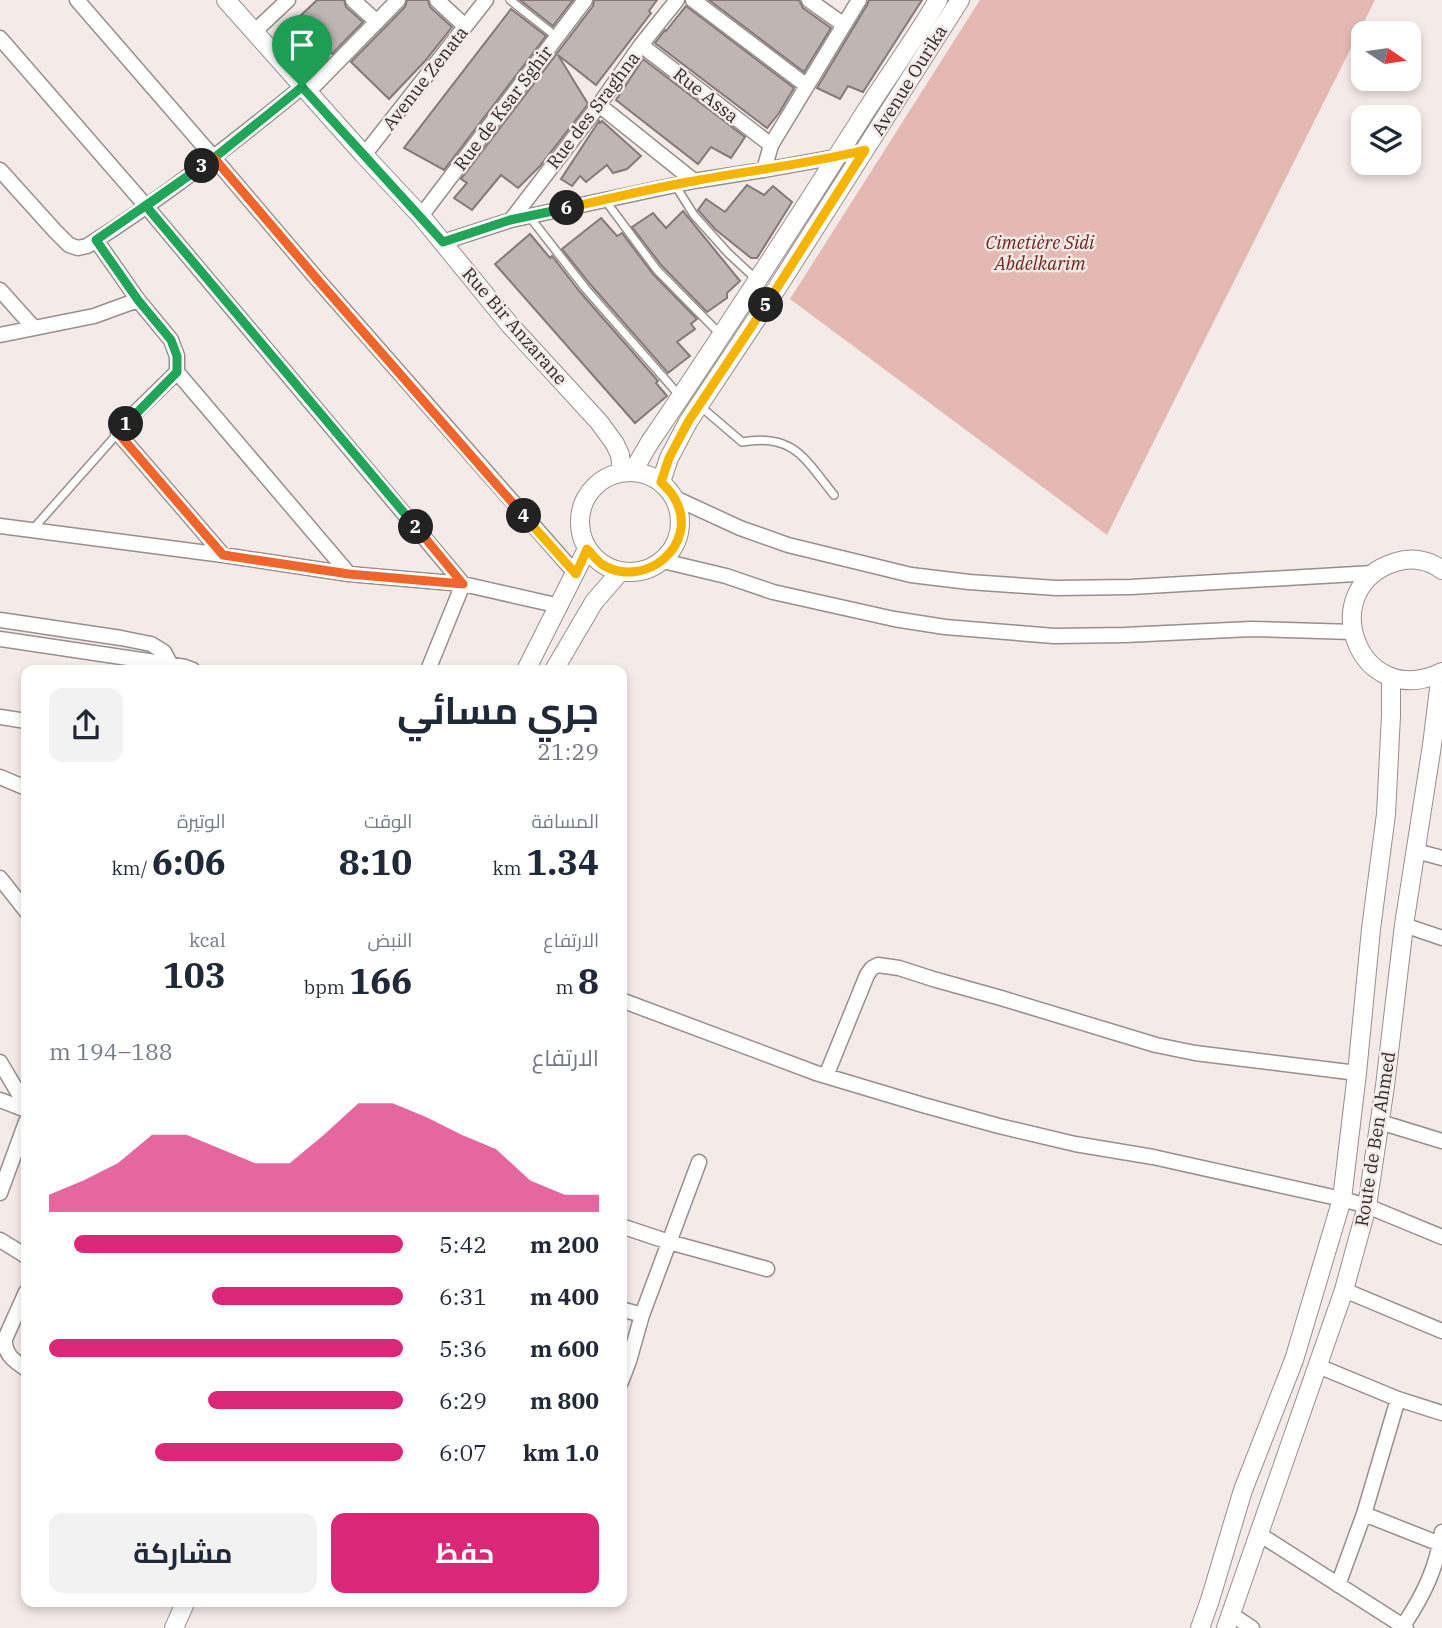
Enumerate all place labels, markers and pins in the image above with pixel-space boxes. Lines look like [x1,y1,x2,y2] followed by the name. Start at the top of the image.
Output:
[272,15,332,87] pin
[184,148,220,184] pin: 3
[550,190,584,226] pin: 6
[748,288,784,322] pin: 5
[108,406,144,442] pin: 1
[506,498,542,534] pin: 4
[398,510,434,544] pin: 2

